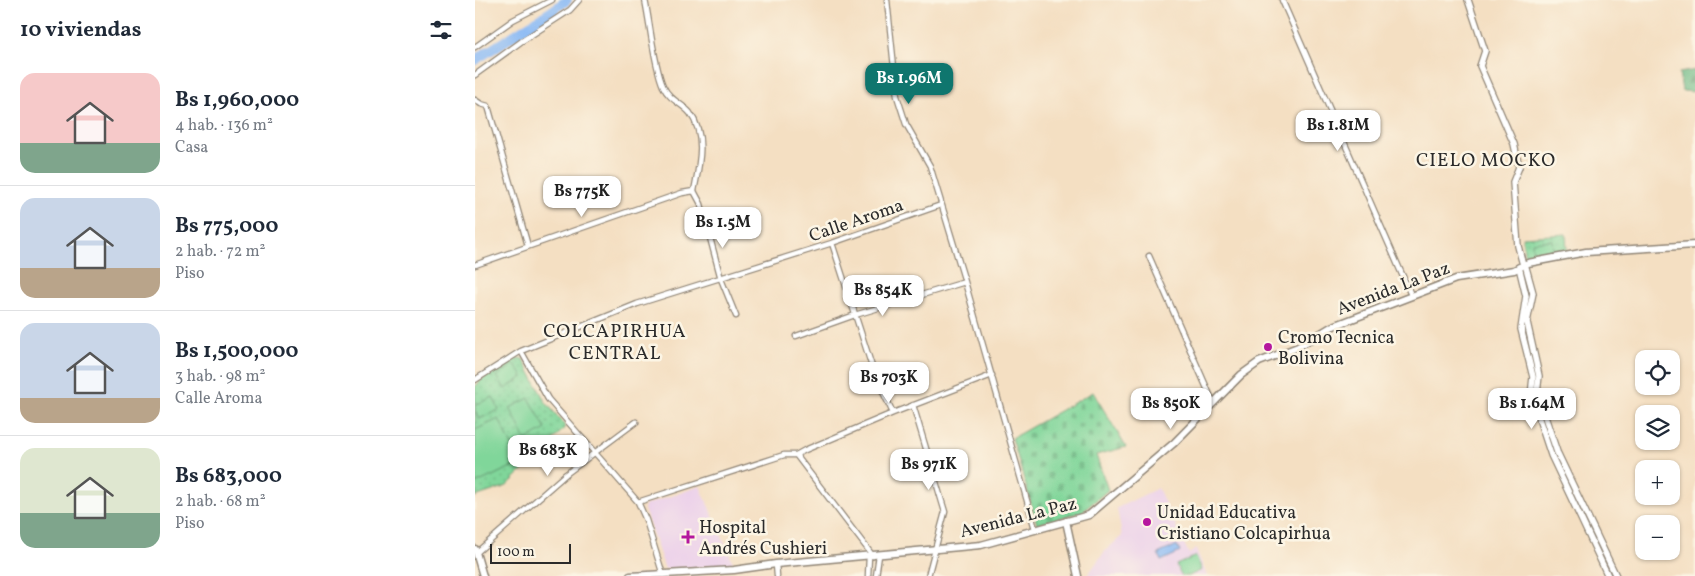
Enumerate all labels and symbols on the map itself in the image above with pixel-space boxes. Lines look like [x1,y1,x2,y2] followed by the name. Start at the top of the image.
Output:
[857,62,961,105] pin: Bs 1.96M
[1286,110,1390,152] pin: Bs 1.81M
[1416,148,1556,174] district label: CIELO MOCKO
[536,176,628,218] pin: Bs 775K
[806,194,907,249] street label: Calle Aroma
[677,206,769,249] pin: Bs 1.5M
[1333,256,1454,322] street label: Avenida La Paz
[837,274,929,317] pin: Bs 854K
[543,319,687,367] district label: COLCAPIRHUA CENTRAL
[1278,326,1394,372] place label: Cromo Tecnica Bolivina
[1262,341,1274,353] marker: Cromo Tecnica Bolivina
[843,362,935,404] pin: Bs 703K
[1125,388,1217,430] pin: Bs 850K
[1480,388,1584,430] pin: Bs 1.64M
[502,434,594,477] pin: Bs 683K
[883,448,975,491] pin: Bs 971K
[957,492,1079,545] street label: Avenida La Paz
[1157,501,1331,547] place label: Unidad Educativa Cristiano Colcapirhua
[699,516,827,562] place label: Hospital Andrés Cushieri
[1141,516,1153,528] marker: Unidad Educativa Cristiano Colcapirhua
[681,530,695,544] marker: Hospital Andrés Cushieri
[490,541,571,564] scale bar

